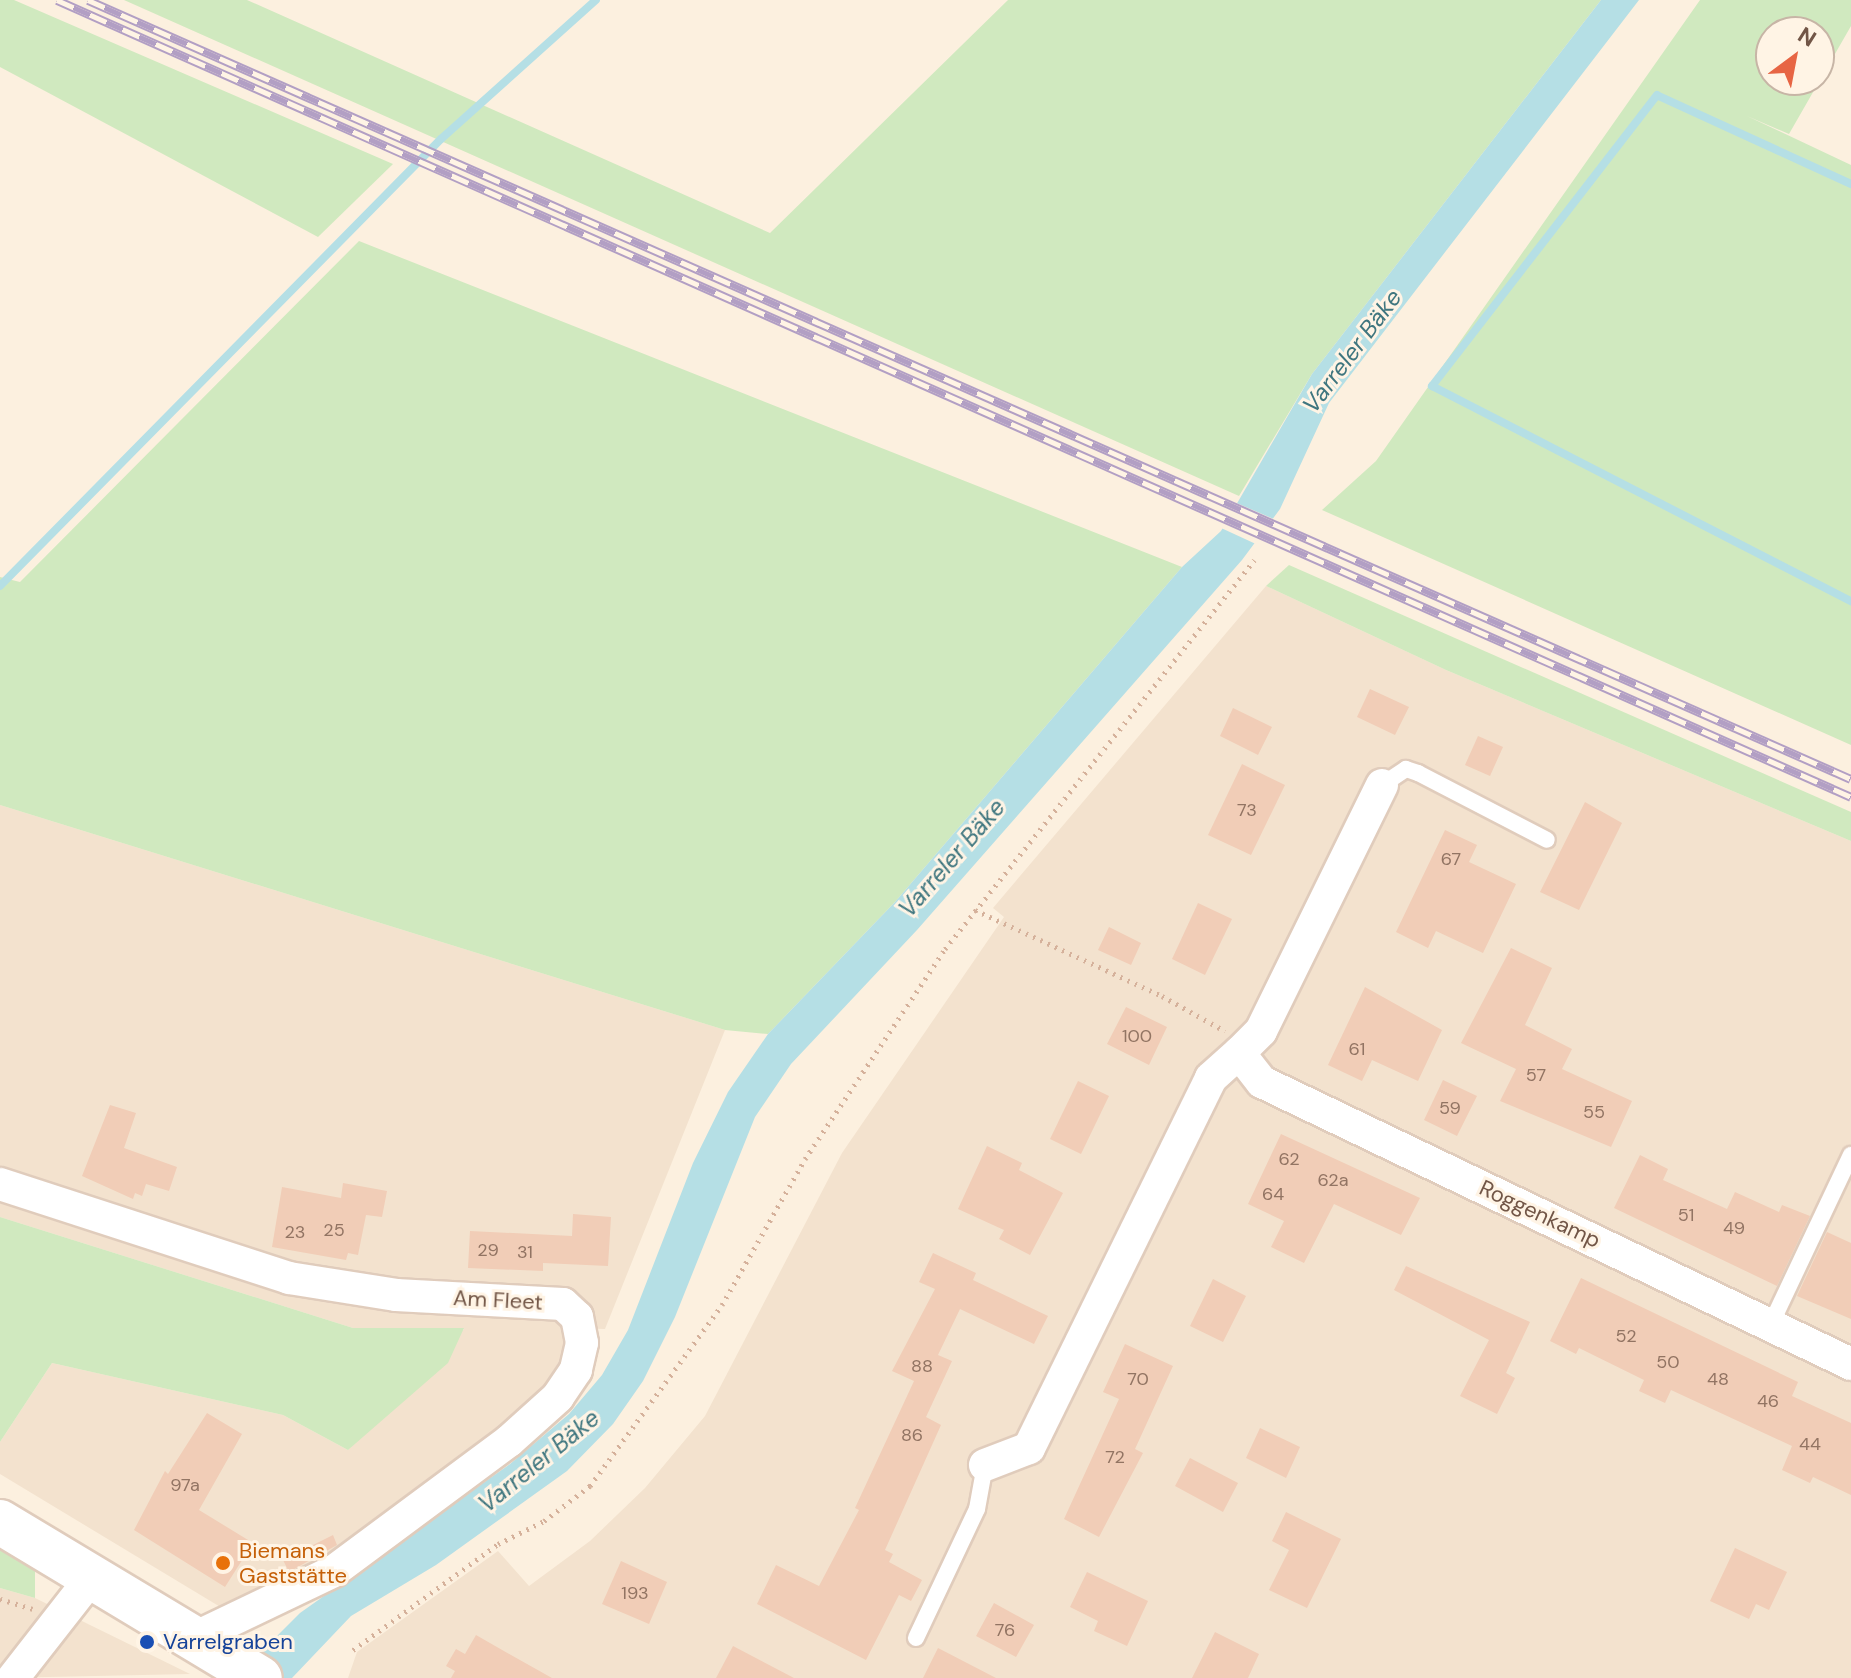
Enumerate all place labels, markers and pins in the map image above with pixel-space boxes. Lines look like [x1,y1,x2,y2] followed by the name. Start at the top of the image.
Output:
[239,1537,347,1588] place label: Biemans Gaststätte
[214,1554,232,1572] marker: Biemans Gaststätte
[163,1629,293,1655] place label: Varrelgraben
[138,1633,156,1651] marker: Varrelgraben

